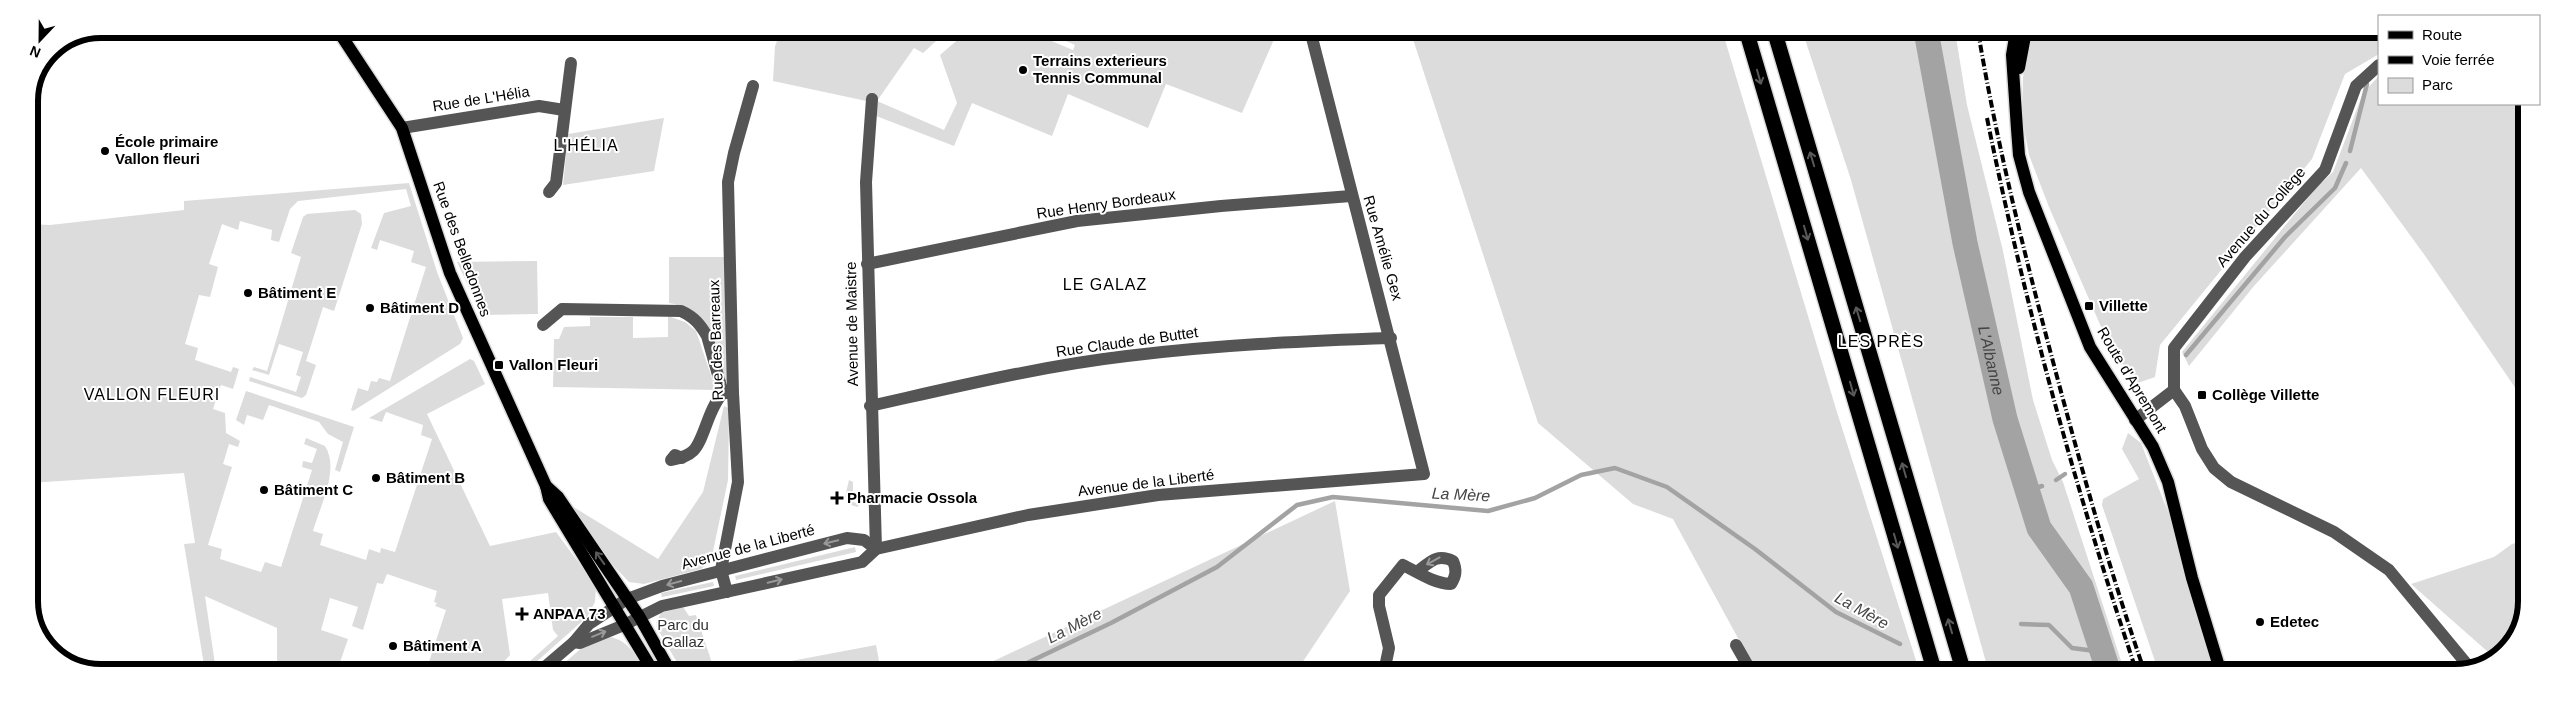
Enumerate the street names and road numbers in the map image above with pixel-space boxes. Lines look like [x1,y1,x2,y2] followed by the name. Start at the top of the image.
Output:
[431,82,531,115] street label: Rue de L'Hélia
[2213,163,2309,270] street label: Avenue du Collège
[430,179,495,319] street label: Rue des Belledonnes
[1035,185,1177,222] street label: Rue Henry Bordeaux
[1360,193,1407,303] street label: Rue Amélie Gex
[842,261,861,387] street label: Avenue de Maistre
[705,279,726,401] street label: Rue des Barreaux
[1055,323,1200,360] street label: Rue Claude de Buttet
[2094,324,2171,436] street label: Route d'Apremont
[1077,466,1215,499] street label: Avenue de la Liberté
[679,521,816,573] street label: Avenue de la Liberté

